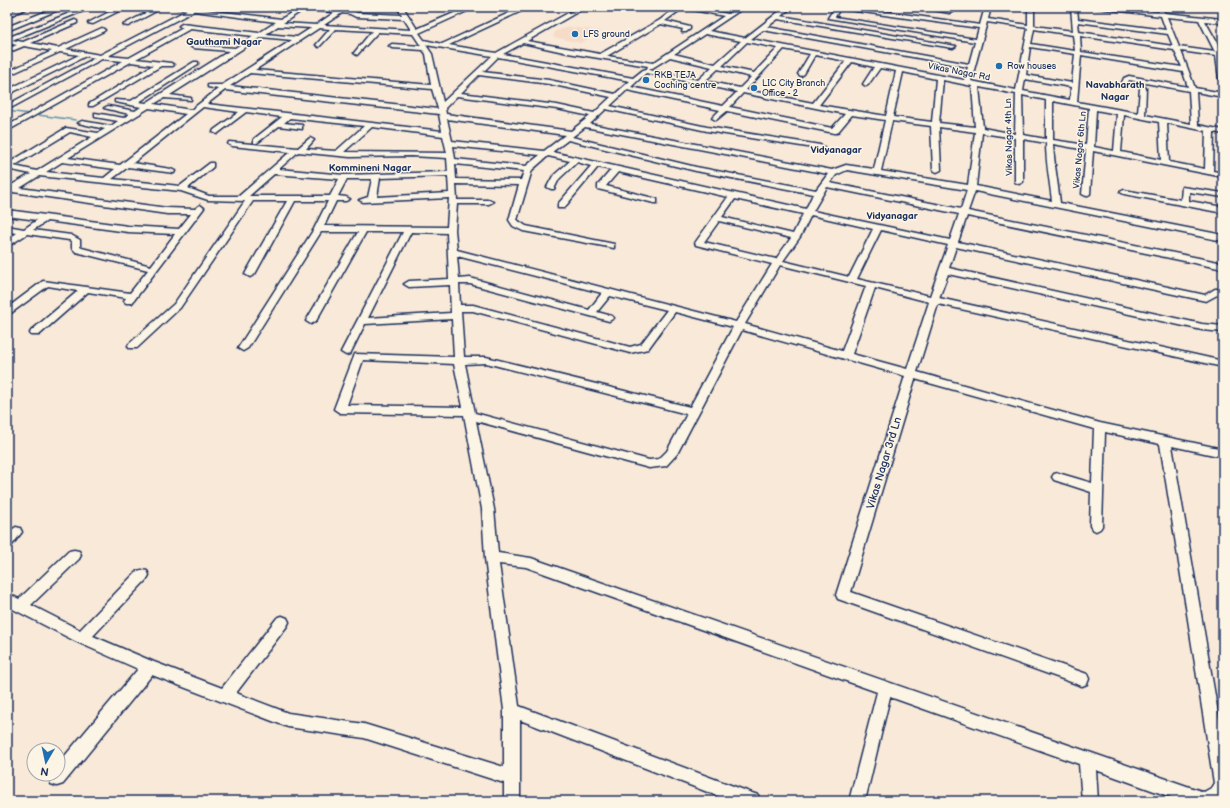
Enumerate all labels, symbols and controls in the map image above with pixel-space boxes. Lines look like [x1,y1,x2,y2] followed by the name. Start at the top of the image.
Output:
[570,29,580,39] marker: LFS ground
[583,29,630,40] place label: LFS ground
[186,36,263,48] district label: Gauthami Nagar
[927,61,991,83] street label: Vikas Nagar Rd
[994,61,1004,71] marker: Row houses
[1007,61,1057,72] place label: Row houses
[654,70,717,91] place label: RKB TEJA Coching centre
[641,75,651,85] marker: RKB TEJA Coching centre
[762,78,825,99] place label: LIC City Branch Office - 2
[1086,79,1144,103] district label: Navabharath Nagar
[749,83,759,93] marker: LIC City Branch Office - 2
[1003,98,1015,176] street label: Vikas Nagar 4th Ln
[1071,111,1089,189] street label: Vikas Nagar 6th Ln
[810,144,863,156] district label: Vidyanagar
[329,162,412,174] district label: Kommineni Nagar
[866,210,919,222] district label: Vidyanagar
[864,415,904,511] street label: Vikas Nagar 3rd Ln
[26,742,66,782] north arrow
[39,764,50,778] text: N

